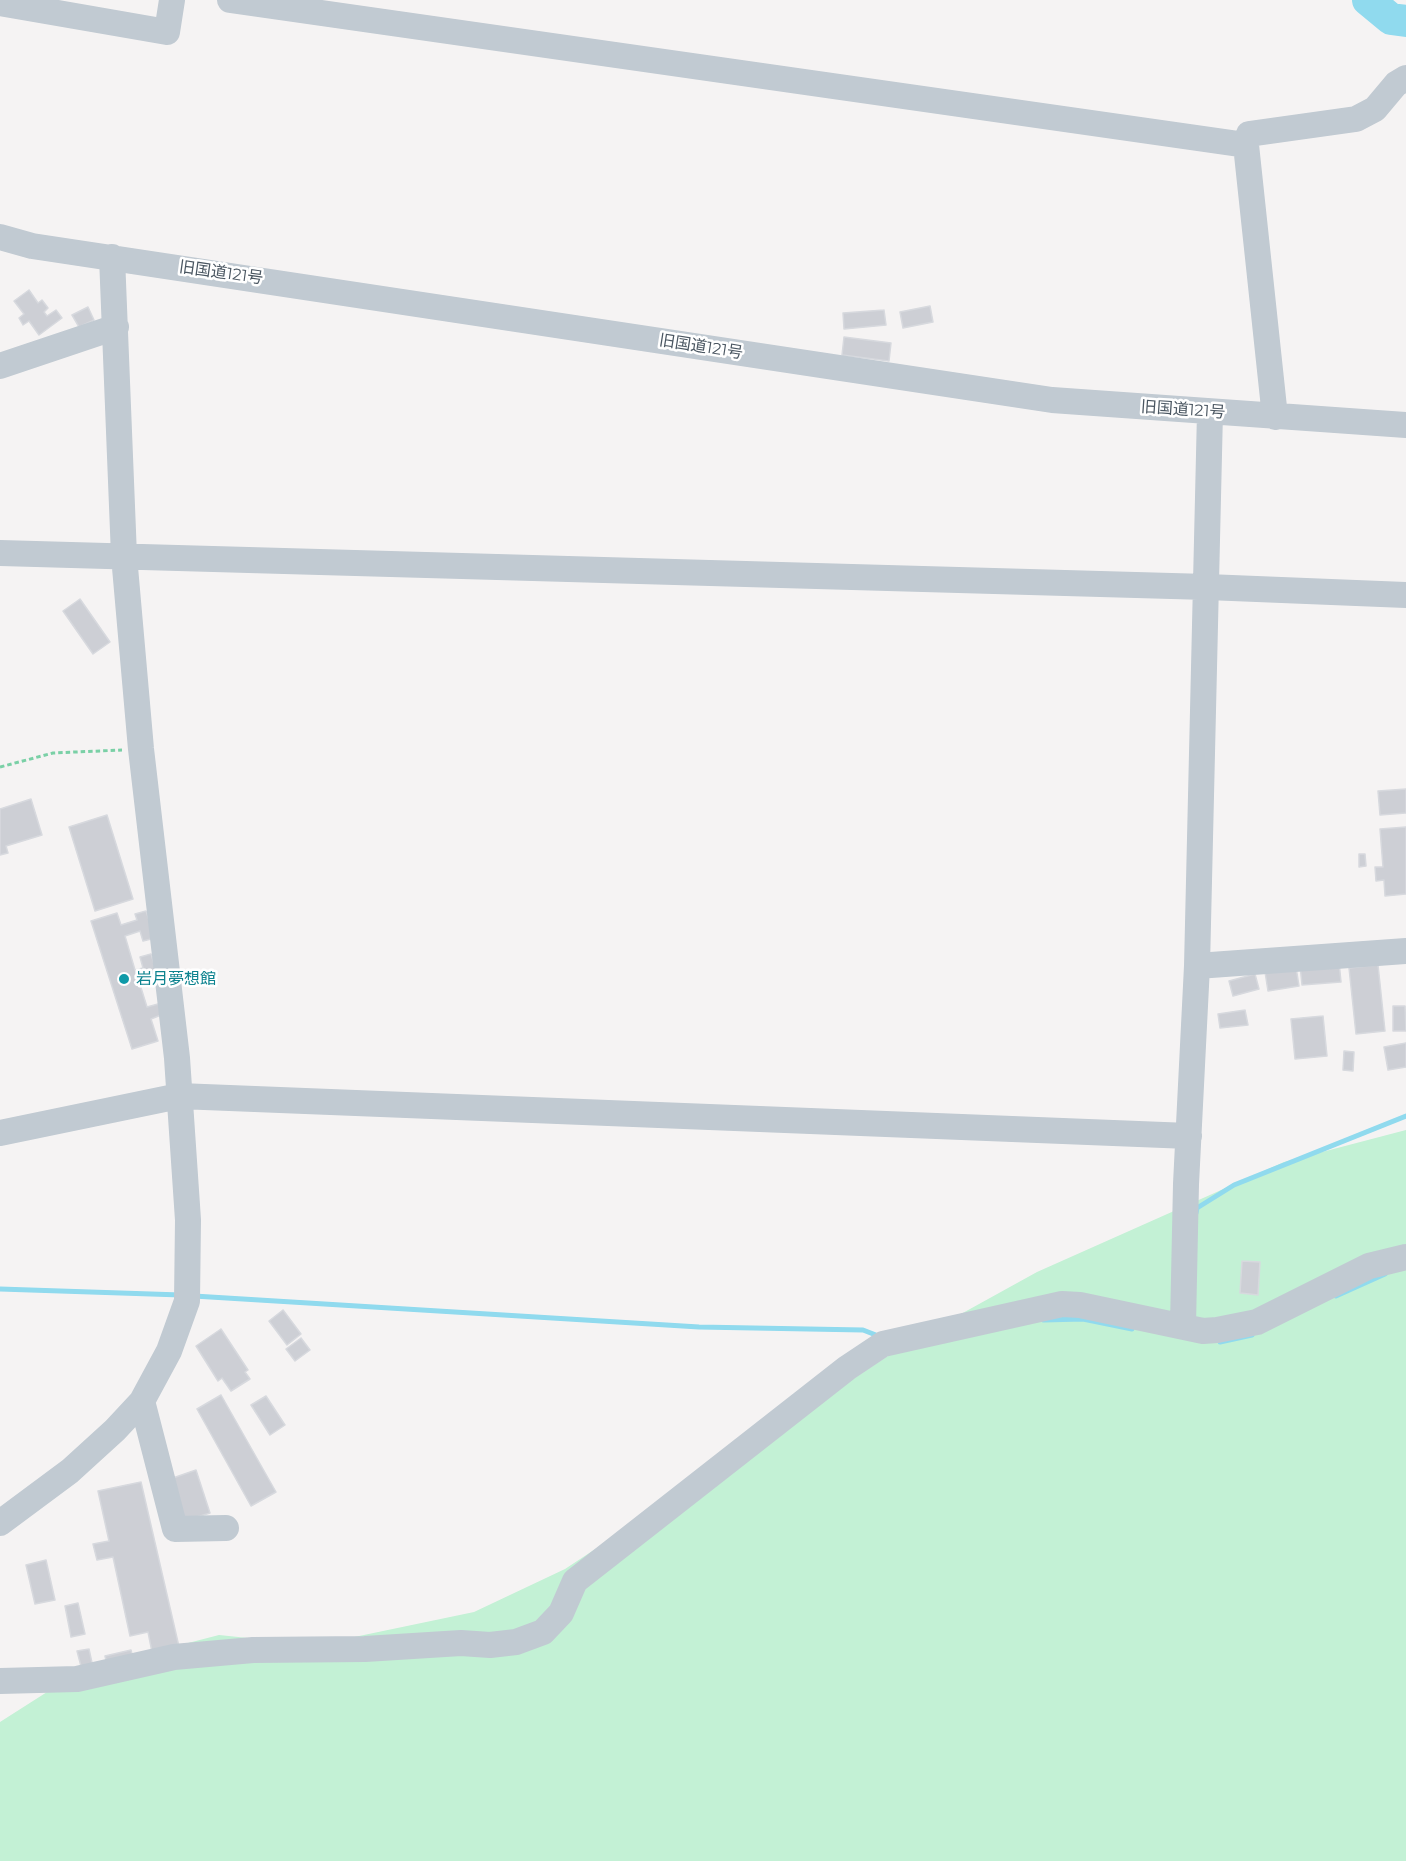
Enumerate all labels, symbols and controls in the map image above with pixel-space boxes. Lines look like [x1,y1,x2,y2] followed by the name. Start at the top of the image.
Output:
[178,258,264,288] street label: 旧国道121号
[658,331,744,363] street label: 旧国道121号
[1140,397,1226,423] street label: 旧国道121号
[136,969,216,989] place label: 岩月夢想館
[117,972,131,986] marker: 岩月夢想館

